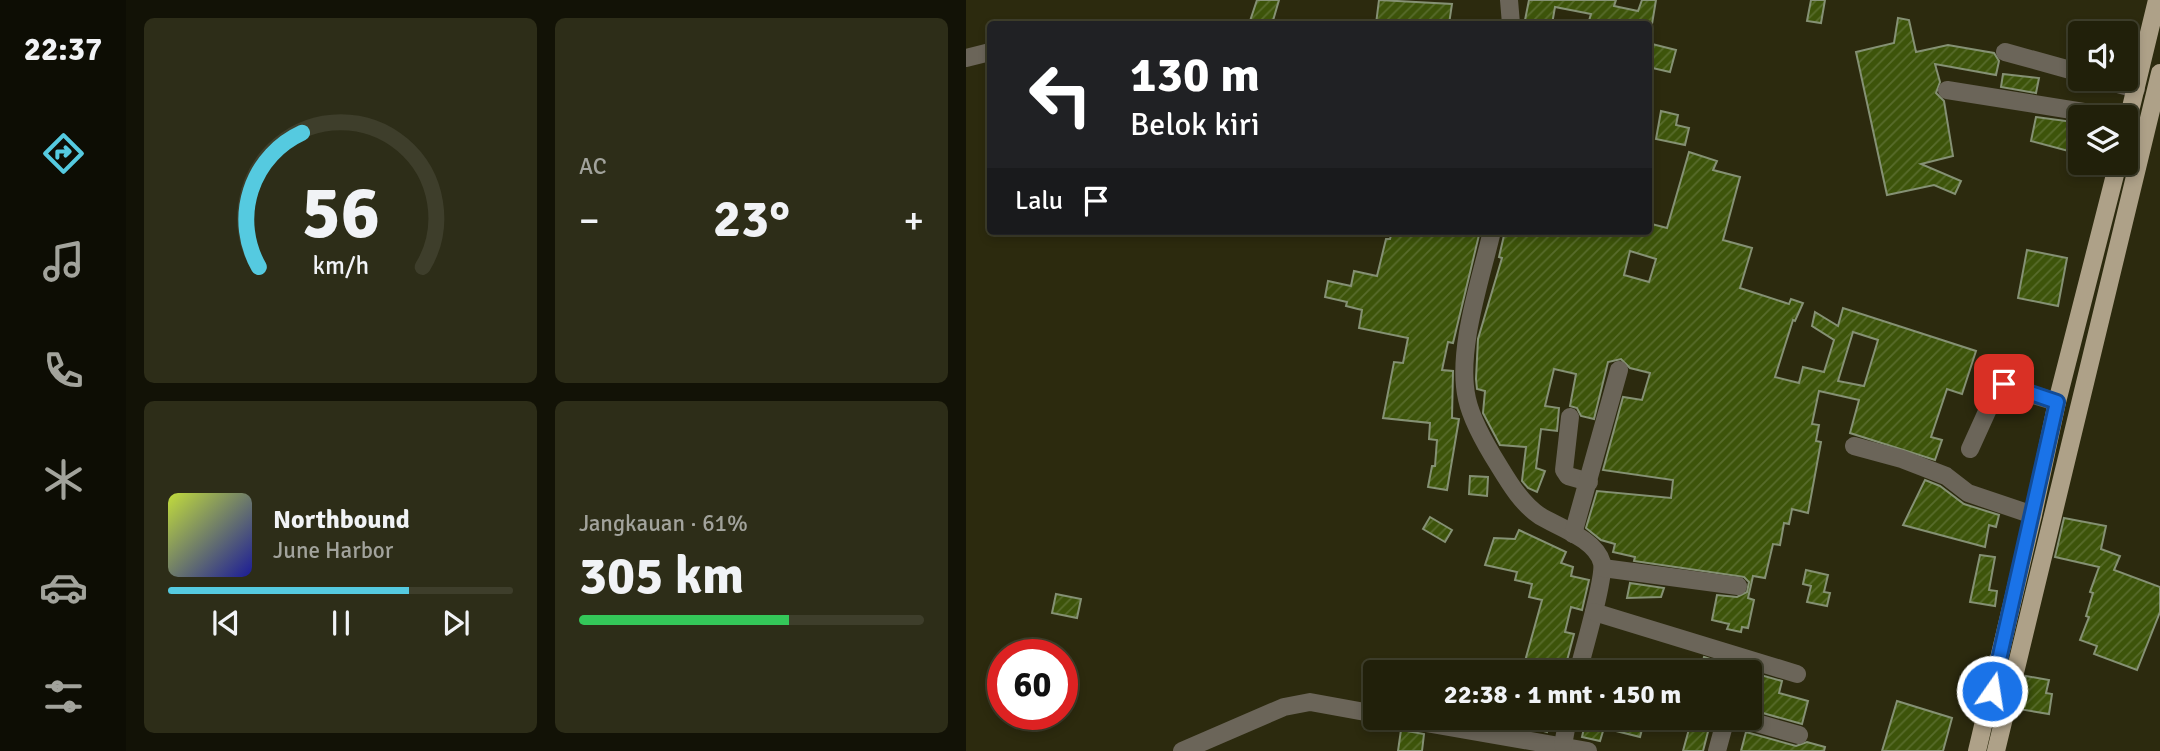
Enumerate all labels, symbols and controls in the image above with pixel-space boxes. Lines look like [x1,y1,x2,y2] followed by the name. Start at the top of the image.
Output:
[2068,21,2138,175] map controls
[2068,21,2138,91] button: sound
[24,30,102,69] text: 22:37
[1130,45,1260,105] text: 130 m
[1015,49,1106,140] icon: left
[1130,105,1260,144] text: Belok kiri
[2068,105,2138,175] button: layers
[39,129,88,178] icon: directions
[579,152,607,181] text: AC
[301,169,380,258] text: 56
[1077,182,1115,220] icon: arrive
[1015,185,1063,217] text: Lalu
[713,187,790,251] text: 23°
[579,197,600,244] text: −
[903,197,924,244] text: +
[39,237,88,286] icon: music
[312,249,369,280] text: km/h
[39,346,88,395] icon: phone
[1974,354,2034,414] pin
[1985,365,2023,403] icon: arrive
[39,455,88,504] icon: climate
[273,504,410,536] text: Northbound
[579,509,748,538] text: Jangkauan · 61%
[273,536,393,565] text: June Harbor
[579,544,744,608] text: 305 km
[39,563,88,612] icon: car
[207,604,245,642] icon: previous
[322,604,360,642] icon: pause
[437,604,475,642] icon: next
[987,639,1078,730] speed limit sign: 60
[1955,654,2029,728] position arrow
[39,672,88,721] icon: filters
[1444,679,1681,711] text: 22:38 · 1 mnt · 150 m

